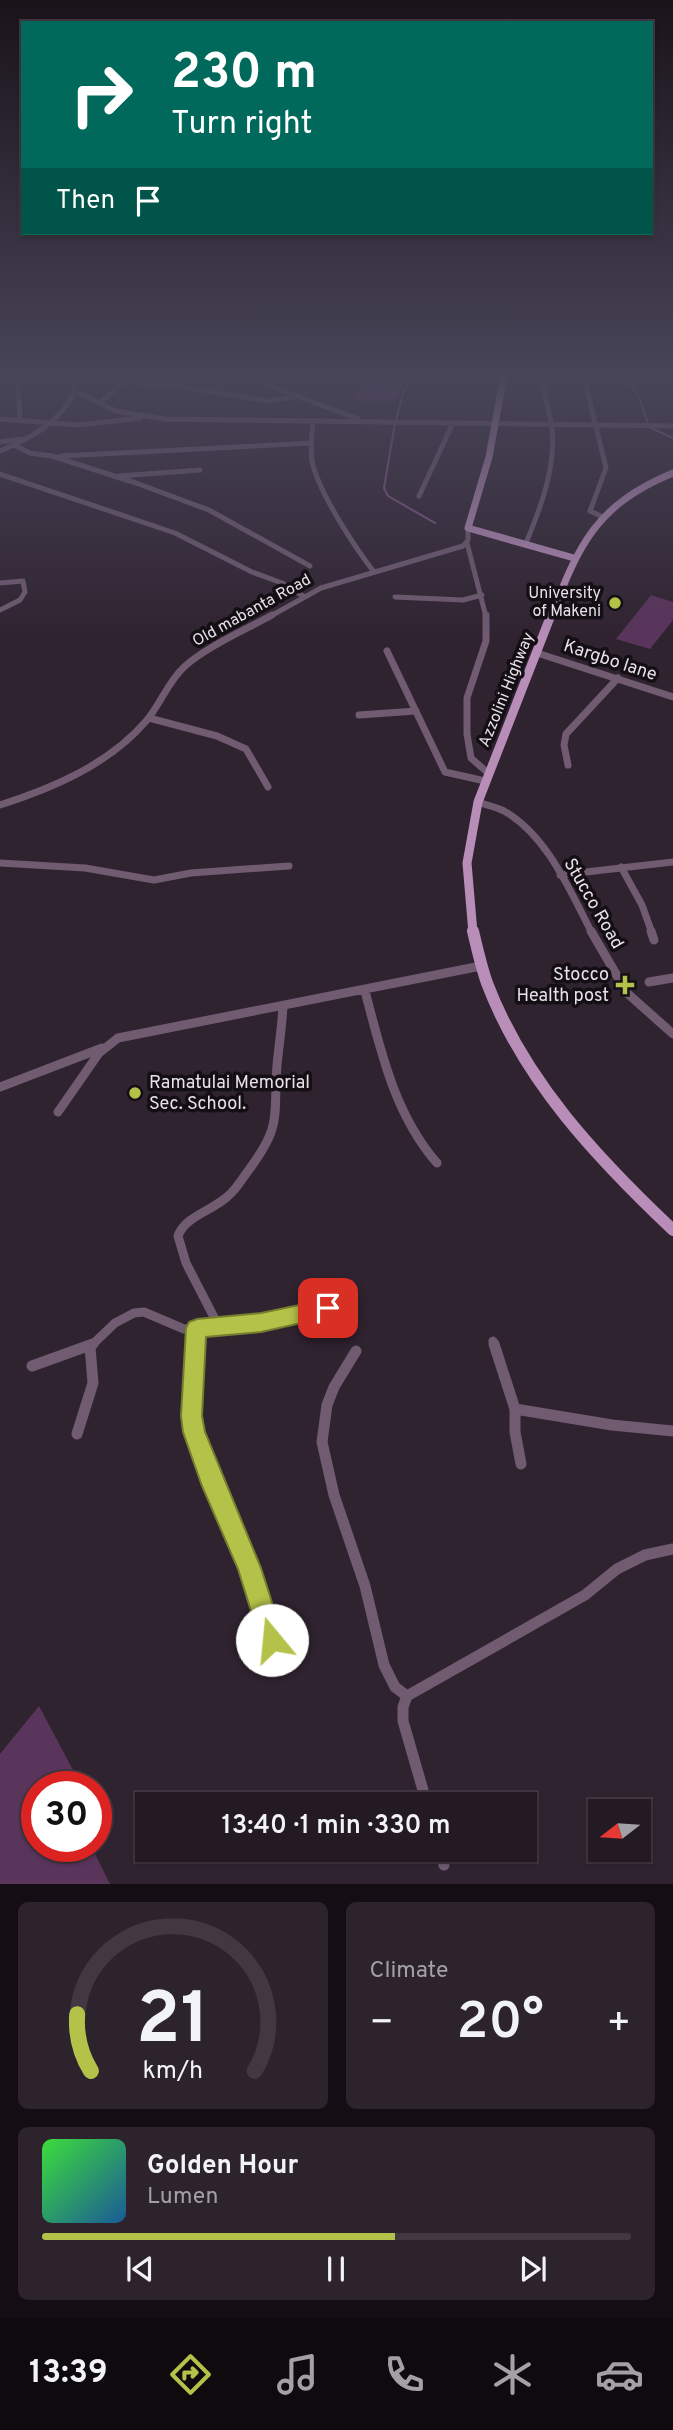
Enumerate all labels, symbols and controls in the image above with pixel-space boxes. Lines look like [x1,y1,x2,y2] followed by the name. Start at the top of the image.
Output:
[171,44,317,106] text: 230 m
[56,49,147,140] icon: right
[171,105,313,145] text: Turn right
[129,182,167,220] icon: arrive
[56,185,115,218] text: Then
[189,570,315,652] street label: Old mabanta Road
[528,584,601,622] place label: University of Makeni
[607,595,623,611] marker: University of Makeni
[475,630,539,750] street label: Azzolini Highway
[560,635,660,687] street label: Kargbo lane
[558,854,628,954] street label: Stucco Road
[516,964,609,1008] place label: Stocco Health post
[615,975,635,995] marker: Stocco Health post
[149,1072,310,1116] place label: Ramatulai Memorial Sec. School.
[127,1085,143,1101] marker: Ramatulai Memorial Sec. School.
[298,1278,358,1338] pin
[309,1289,347,1327] icon: arrive
[235,1603,309,1677] position arrow
[21,1771,112,1862] speed limit sign: 30
[588,1799,651,1862] north arrow
[588,1799,651,1862] map controls
[222,1810,450,1843] text: 13:40 · 1 min · 330 m
[370,1957,448,1986] text: Climate
[136,1978,210,2070] text: 21
[457,1991,544,2057] text: 20°
[370,2000,394,2049] text: −
[606,2000,631,2049] text: +
[142,2056,203,2088] text: km/h
[147,2150,298,2183] text: Golden Hour
[147,2183,218,2212] text: Lumen
[121,2250,159,2288] icon: previous
[317,2250,355,2288] icon: pause
[514,2250,552,2288] icon: next
[166,2350,215,2399] icon: directions
[273,2350,322,2399] icon: music
[380,2350,429,2399] icon: phone
[488,2350,537,2399] icon: climate
[595,2350,644,2399] icon: car
[29,2354,108,2394] text: 13:39

